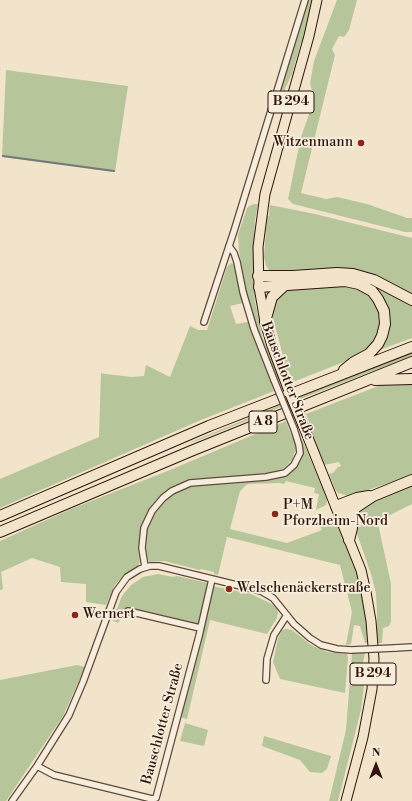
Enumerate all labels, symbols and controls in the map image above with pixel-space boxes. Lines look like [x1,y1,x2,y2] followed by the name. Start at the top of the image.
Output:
[268,91,314,113] road number: B 294
[273,135,353,151] place label: Witzenmann
[356,138,366,148] marker: Witzenmann
[257,320,317,442] street label: Bauschlotter Straße
[249,411,277,433] road number: A 8
[283,498,388,530] place label: P+M Pforzheim-Nord
[270,509,280,519] marker: P+M Pforzheim-Nord
[237,581,371,597] place label: Welschenäckerstraße
[224,584,234,594] marker: Welschenäckerstraße
[83,607,135,623] place label: Wernert
[70,610,80,620] marker: Wernert
[139,661,187,787] street label: Bauschlotter Straße
[350,663,396,685] road number: B 294
[356,745,396,785] north arrow
[372,746,380,760] text: N

